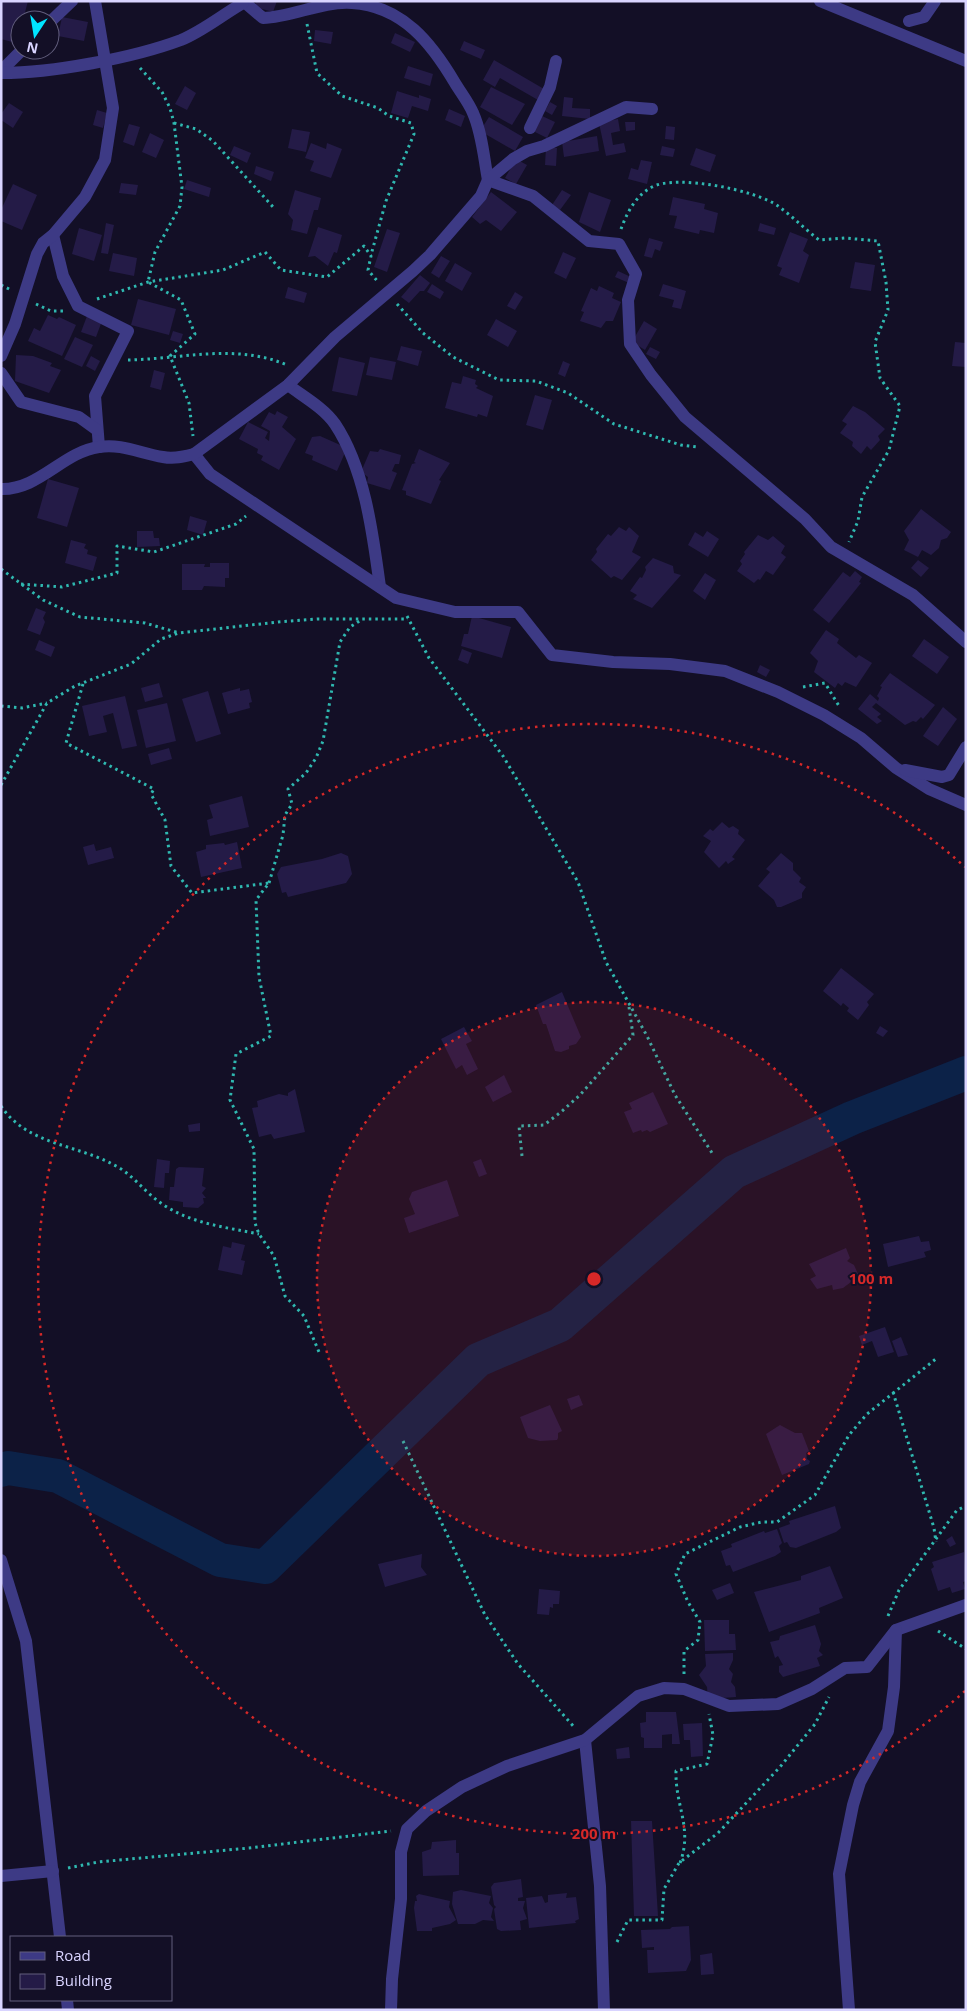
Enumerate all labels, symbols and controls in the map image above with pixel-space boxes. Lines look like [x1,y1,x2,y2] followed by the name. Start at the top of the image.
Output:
[10,10,60,60] north arrow
[25,38,40,59] text: N
[849,1268,893,1288] text: 100 m
[585,1270,603,1288] centre of rings
[572,1823,616,1843] text: 200 m
[10,1936,172,2001] legend
[55,1945,91,1965] text: Road
[55,1970,112,1990] text: Building

